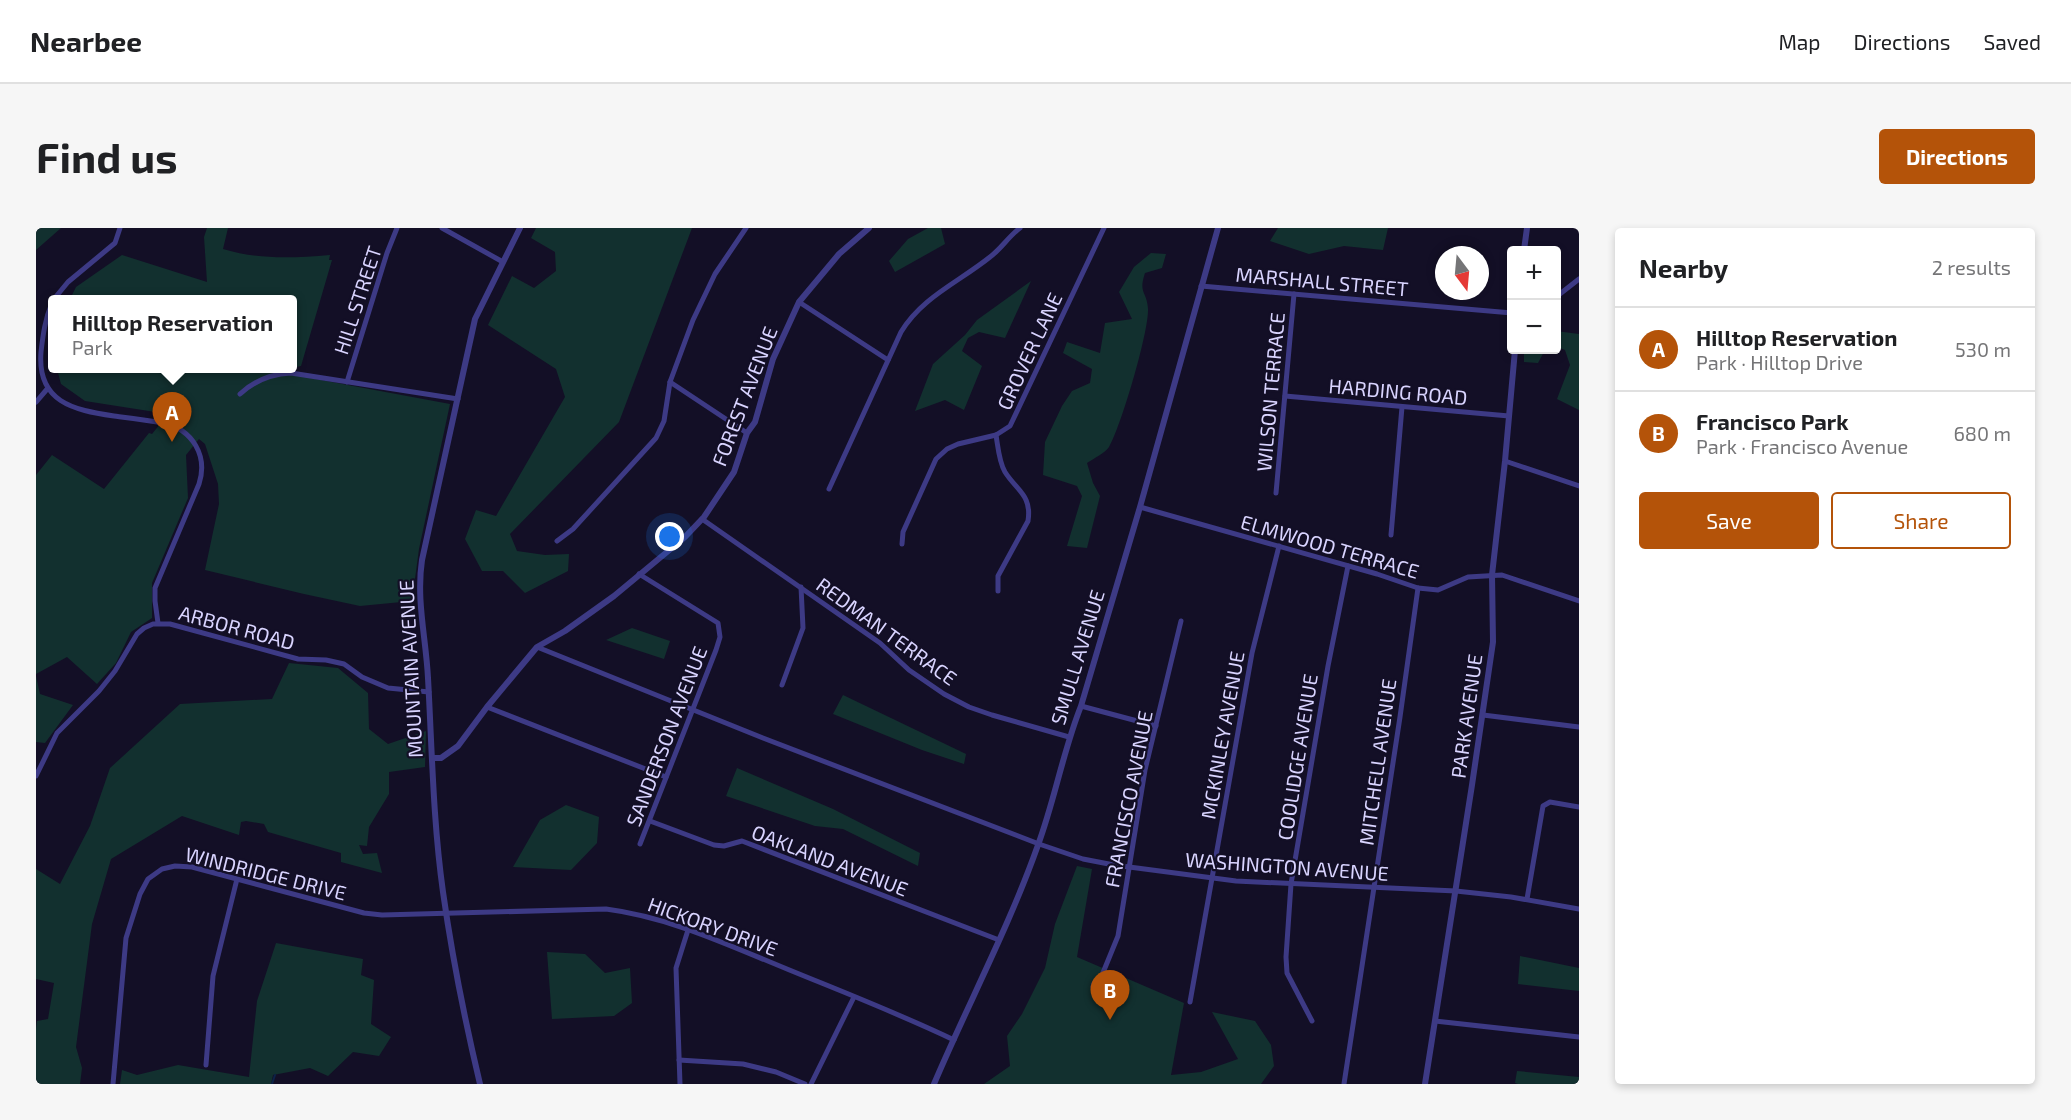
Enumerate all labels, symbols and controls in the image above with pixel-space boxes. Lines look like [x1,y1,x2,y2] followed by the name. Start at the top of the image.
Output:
[30,24,142,58] text: Nearbee
[1778,29,1821,54] text: Map
[1854,29,1950,54] text: Directions
[1983,29,2041,54] text: Saved
[1879,129,2035,184] button: Directions
[36,131,178,181] text: Find us
[328,242,386,357] street label: HILL STREET
[1435,246,1489,300] north arrow
[1507,246,1561,354] map controls
[1507,246,1561,300] button: +
[1639,252,1728,283] text: Nearby
[1932,255,2011,279] text: 2 results
[1235,262,1410,301] street label: MARSHALL STREET
[991,289,1067,413] street label: GROVER LANE
[48,295,297,373] popup
[1507,300,1561,354] button: −
[72,309,273,335] text: Hilltop Reservation
[1251,311,1289,473] street label: WILSON TERRACE
[706,323,782,469] street label: FOREST AVENUE
[1696,324,1898,350] text: Hilltop Reservation
[72,335,113,359] text: Park
[1652,337,1665,361] text: A
[1955,337,2011,361] text: 530 m
[1696,350,1863,374] text: Park · Hilltop Drive
[1328,373,1468,409] street label: HARDING ROAD
[152,392,192,442] pin: A
[1696,408,1849,434] text: Francisco Park
[1652,421,1665,445] text: B
[1953,421,2011,445] text: 680 m
[1696,434,1908,458] text: Park · Francisco Avenue
[1639,492,1819,549] button: Save
[1831,492,2011,549] button: Share
[1238,509,1422,583] street label: ELMWOOD TERRACE
[655,522,684,551] your location
[812,572,962,690] street label: REDMAN TERRACE
[393,579,427,759] street label: MOUNTAIN AVENUE
[1045,587,1109,727] street label: SMULL AVENUE
[177,600,297,654] street label: ARBOR ROAD
[621,643,711,829] street label: SANDERSON AVENUE
[1195,649,1249,821] street label: MCKINLEY AVENUE
[1445,652,1487,780] street label: PARK AVENUE
[1272,672,1322,842] street label: COOLIDGE AVENUE
[1353,677,1401,847] street label: MITCHELL AVENUE
[1099,708,1157,890] street label: FRANCISCO AVENUE
[748,819,912,901] street label: OAKLAND AVENUE
[183,841,349,905] street label: WINDRIDGE DRIVE
[1184,847,1390,885] street label: WASHINGTON AVENUE
[645,891,781,961] street label: HICKORY DRIVE
[1090,970,1130,1020] pin: B

